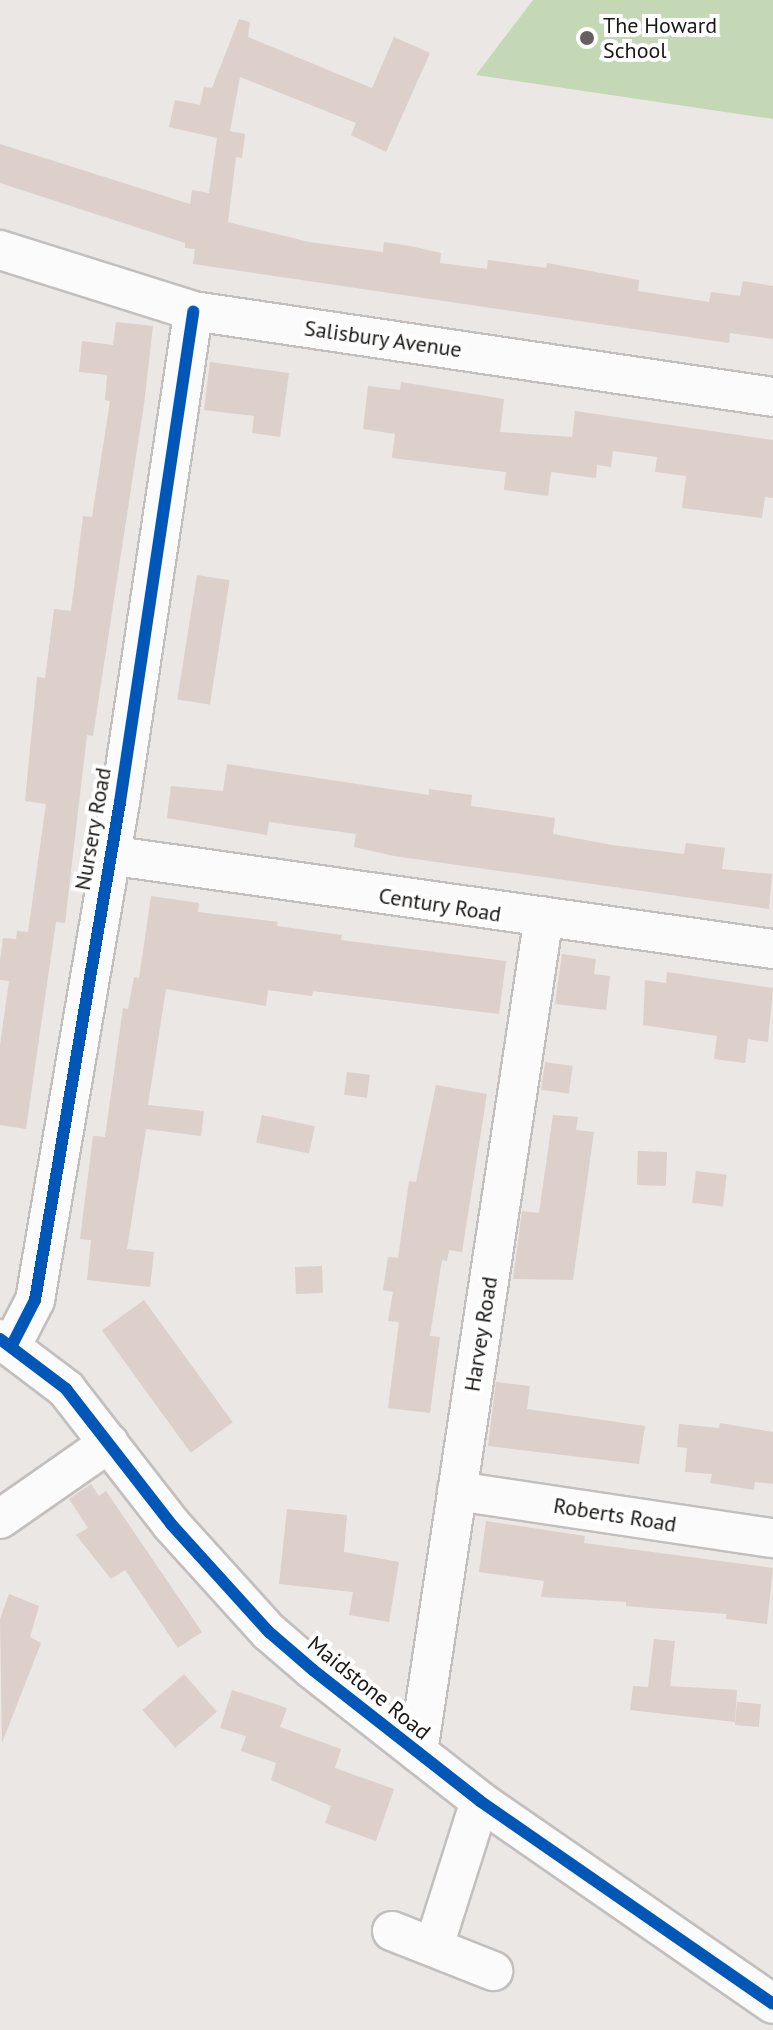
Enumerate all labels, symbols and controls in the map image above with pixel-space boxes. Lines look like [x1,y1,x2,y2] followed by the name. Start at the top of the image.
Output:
[603,12,717,64] place label: The Howard School
[578,29,596,47] marker: The Howard School
[302,315,464,363] street label: Salisbury Avenue
[69,765,117,893] street label: Nursery Road
[376,882,504,928] street label: Century Road
[459,1274,503,1394] street label: Harvey Road
[552,1492,678,1538] street label: Roberts Road
[302,1631,436,1745] street label: Maidstone Road

